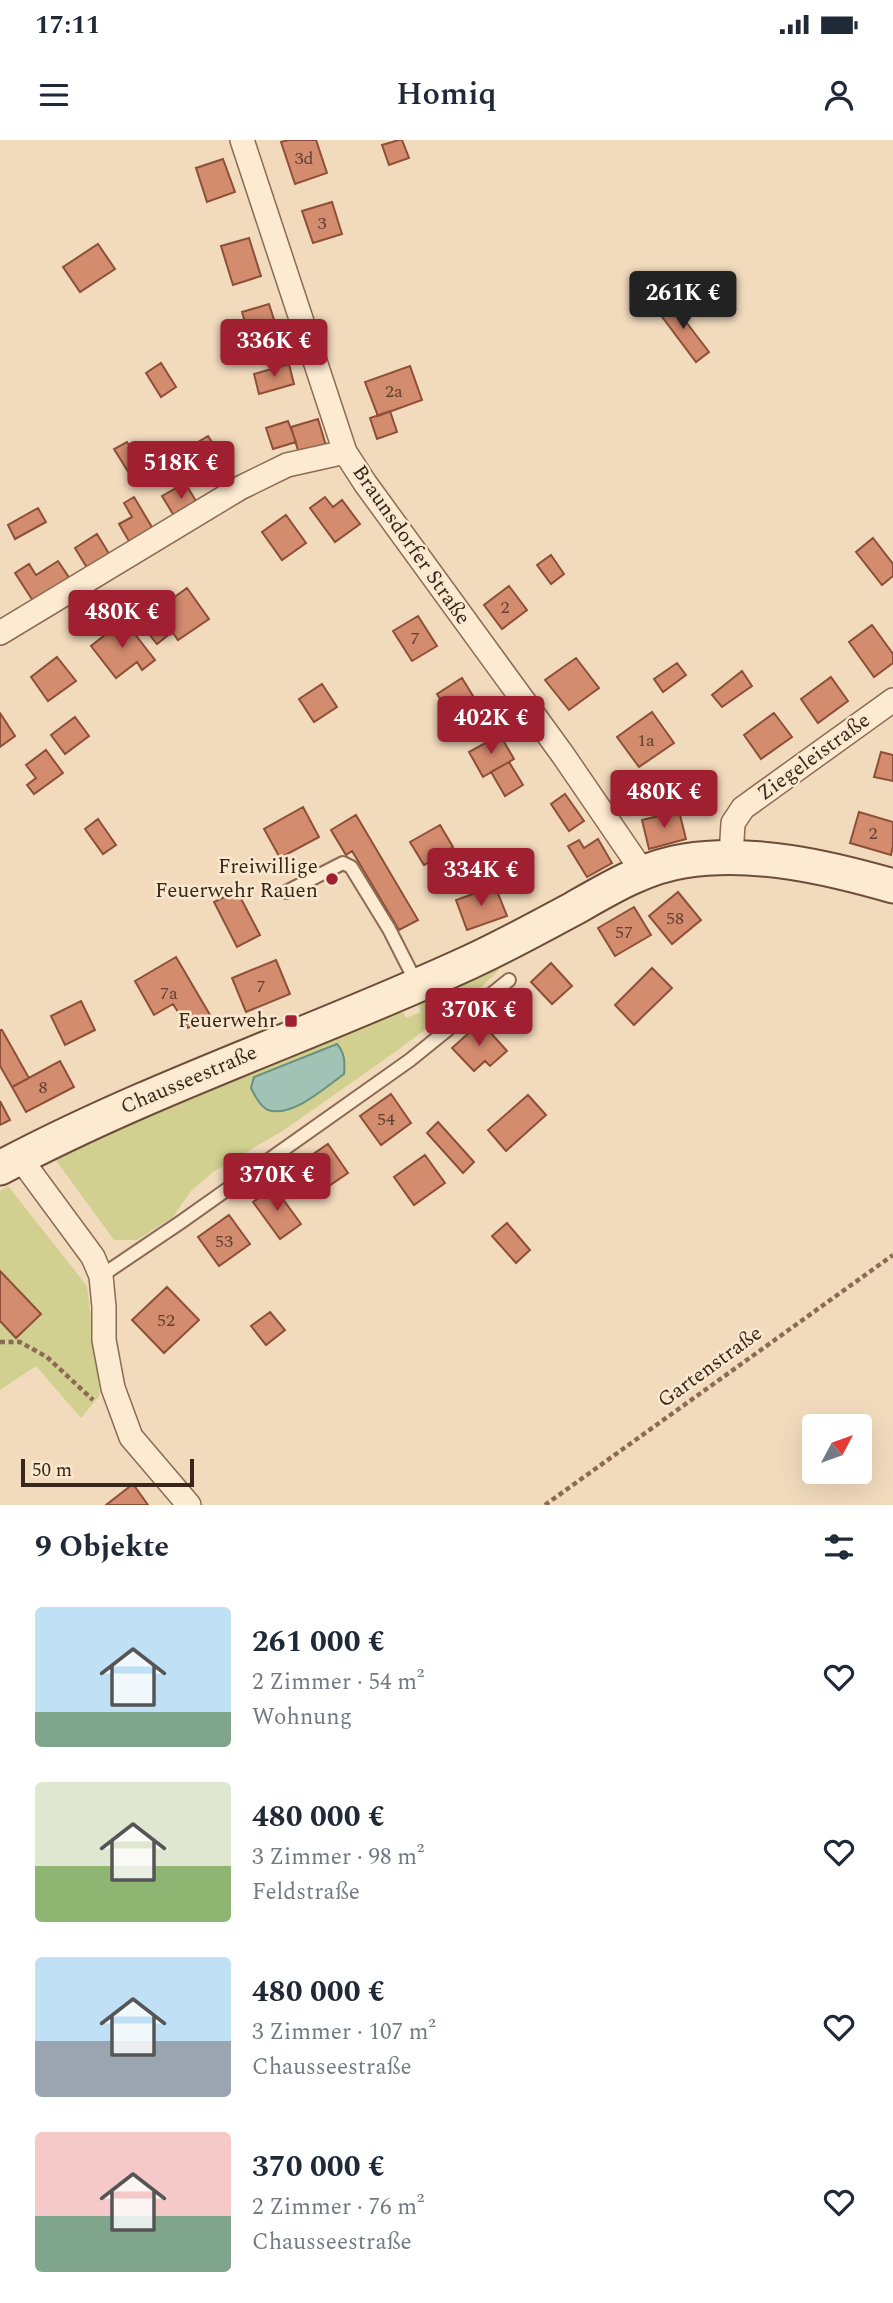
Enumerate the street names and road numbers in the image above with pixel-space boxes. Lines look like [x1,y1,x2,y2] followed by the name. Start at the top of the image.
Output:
[344,458,478,632] street label: Braunsdorfer Straße
[751,705,877,809] street label: Ziegeleistraße
[116,1037,262,1123] street label: Chausseestraße
[651,1318,769,1416] street label: Gartenstraße

